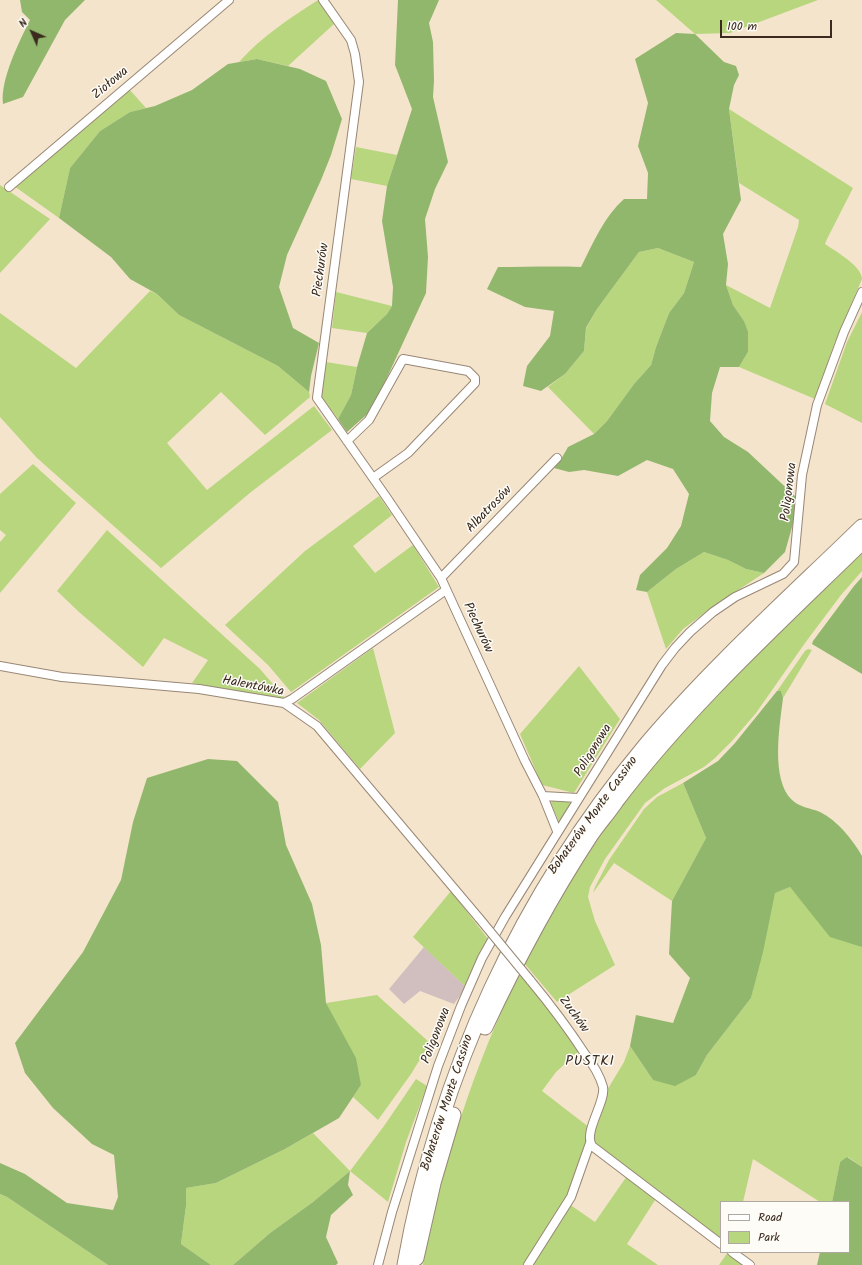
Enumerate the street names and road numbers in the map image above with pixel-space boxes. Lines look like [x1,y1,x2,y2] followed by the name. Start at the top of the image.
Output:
[90,64,132,104] street label: Ziołowa
[311,242,333,298] street label: Piechurów
[779,462,801,522] street label: Poligonowa
[464,483,516,537] street label: Albatrosów
[459,600,495,656] street label: Piechurów
[221,673,285,701] street label: Halentówka
[572,722,616,780] street label: Poligonowa
[546,754,642,878] street label: Bohaterów Monte Cassino
[554,994,592,1036] street label: Zuchów
[419,1006,455,1066] street label: Poligonowa
[419,1033,477,1173] street label: Bohaterów Monte Cassino

